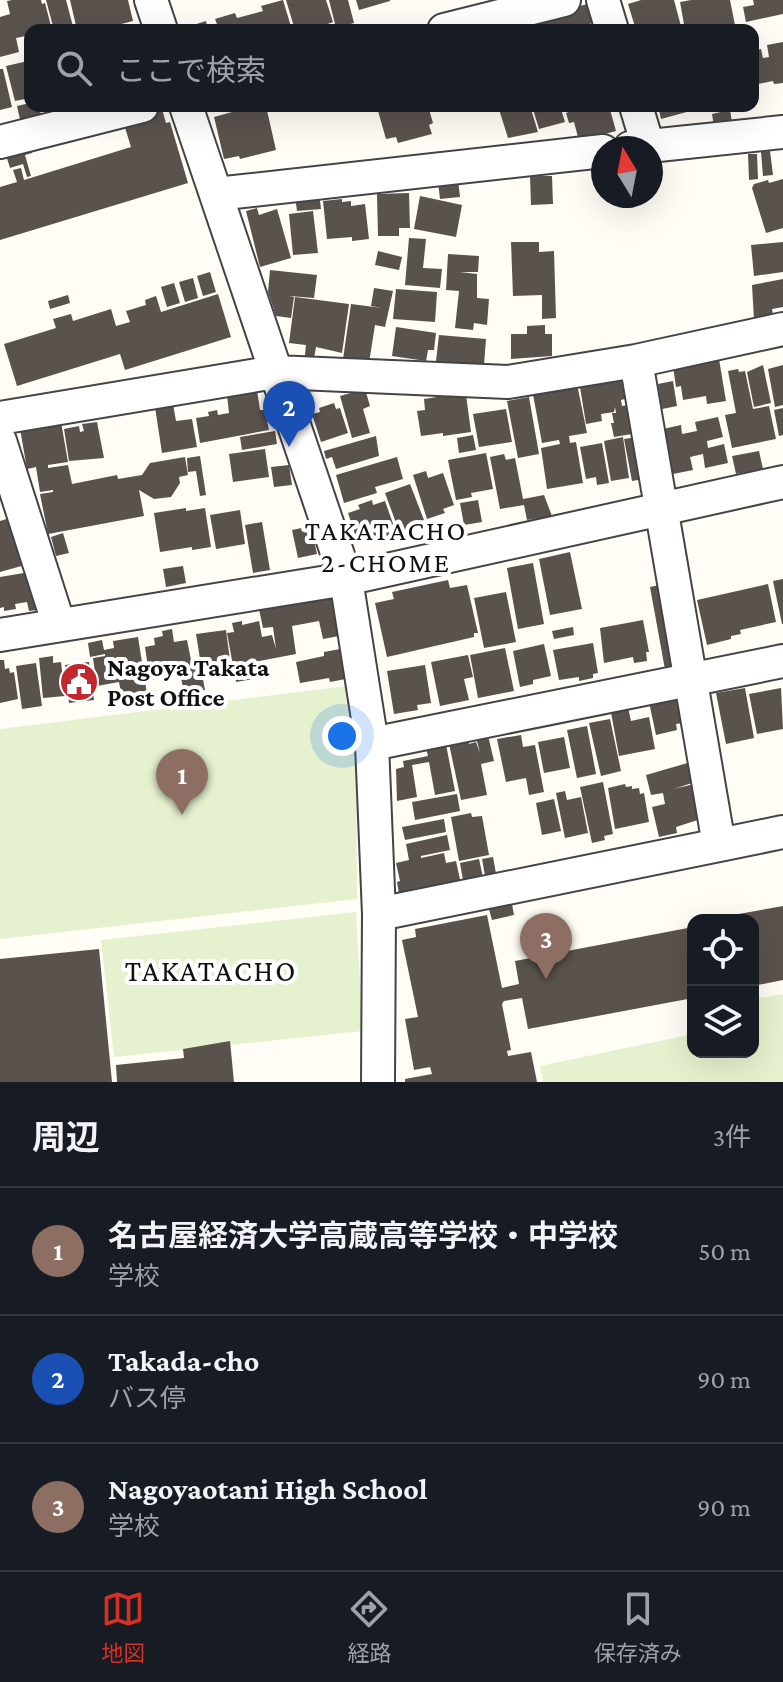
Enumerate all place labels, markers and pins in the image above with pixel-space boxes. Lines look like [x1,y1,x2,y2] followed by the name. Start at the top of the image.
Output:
[263,381,315,447] pin: 2
[107,653,270,712] place label: Nagoya Takata Post Office
[58,661,100,703] public building icon: Nagoya Takata Post Office
[156,749,208,815] pin: 1
[520,913,572,979] pin: 3

